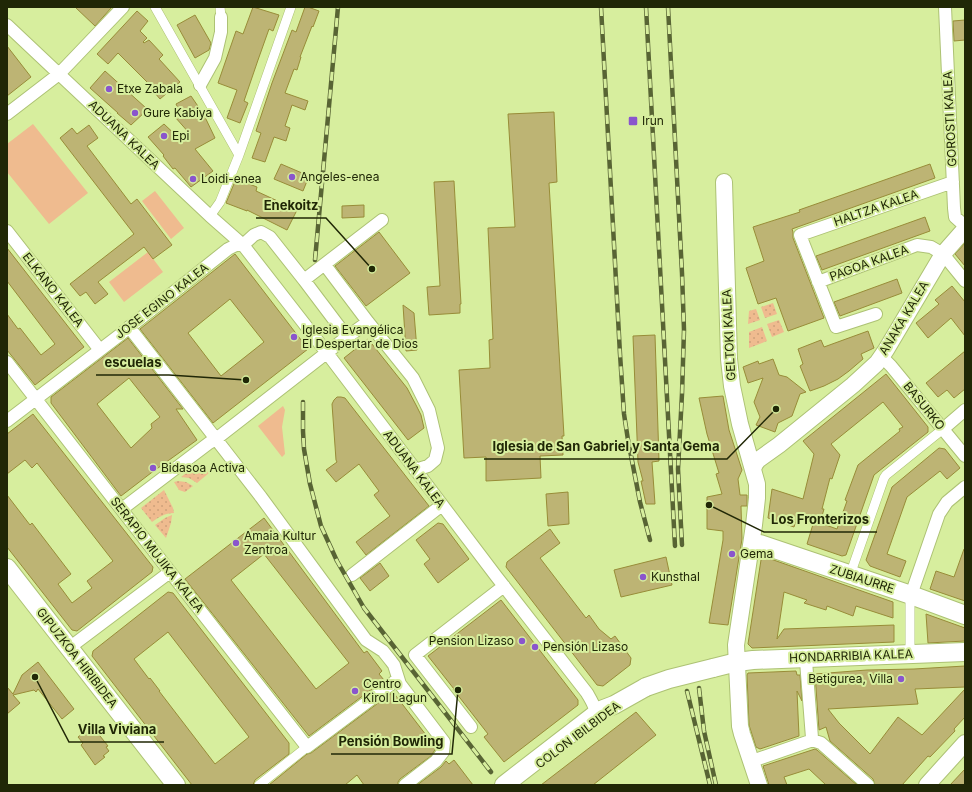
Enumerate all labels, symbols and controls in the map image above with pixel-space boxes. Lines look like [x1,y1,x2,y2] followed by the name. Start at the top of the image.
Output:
[940,71,959,167] street label: GOROSTI KALEA
[117,81,183,96] place label: Etxe Zabala
[104,84,114,94] marker: Etxe Zabala
[86,97,163,172] street label: ADUANA KALEA
[143,105,212,120] place label: Gure Kabiya
[130,108,140,118] marker: Gure Kabiya
[642,113,664,128] place label: Irun
[627,115,639,127] marker: Irun
[172,128,190,143] place label: Epi
[159,131,169,141] marker: Epi
[300,169,379,184] place label: Angeles-enea
[201,171,262,186] place label: Loidi-enea
[287,172,297,182] marker: Angeles-enea
[188,174,198,184] marker: Loidi-enea
[832,186,920,229] street label: HALTZA KALEA
[256,193,326,218] callout: Enekoitz
[264,197,318,213] text: Enekoitz
[827,241,910,284] street label: PAGOA KALEA
[20,249,87,330] street label: ELKANO KALEA
[112,260,211,342] street label: JOSE EGINO KALEA
[876,278,932,358] street label: ANAKA KALEA
[719,289,738,381] street label: GELTOKI KALEA
[302,322,418,351] place label: Iglesia Evangélica El Despertar de Dios
[289,332,299,342] marker: Iglesia Evangélica El Despertar de Dios
[96,350,169,375] callout: escuelas
[105,354,161,370] text: escuelas
[901,379,948,433] street label: BASURKO
[380,427,448,510] street label: ADUANA KALEA
[484,434,727,459] callout: Iglesia de San Gabriel y Santa Gema
[493,438,720,454] text: Iglesia de San Gabriel y Santa Gema
[161,460,245,475] place label: Bidasoa Activa
[148,463,158,473] marker: Bidasoa Activa
[108,494,207,615] street label: SERAPIO MUJIKA KALEA
[764,507,877,532] callout: Los Fronterizos
[771,511,869,527] text: Los Fronterizos
[244,528,316,557] place label: Amaia Kultur Zentroa
[231,538,241,548] marker: Amaia Kultur Zentroa
[740,546,773,561] place label: Gema
[727,549,737,559] marker: Gema
[828,561,896,596] street label: ZUBIAURRE
[651,569,700,584] place label: Kunsthal
[638,572,648,582] marker: Kunsthal
[34,605,121,711] street label: GIPUZKOA HIRIBIDEA
[429,633,514,648] place label: Pension Lizaso
[517,636,527,646] marker: Pension Lizaso
[543,639,628,654] place label: Pensión Lizaso
[530,642,540,652] marker: Pensión Lizaso
[789,646,913,665] street label: HONDARRIBIA KALEA
[808,671,893,686] place label: Betigurea, Villa
[896,674,906,684] marker: Betigurea, Villa
[363,676,427,705] place label: Centro Kirol Lagun
[350,686,360,696] marker: Centro Kirol Lagun
[532,698,623,771] street label: COLON IBILBIDEA
[69,717,164,742] callout: Villa Viviana
[78,721,156,737] text: Villa Viviana
[331,729,452,754] callout: Pensión Bowling
[339,733,443,749] text: Pensión Bowling

